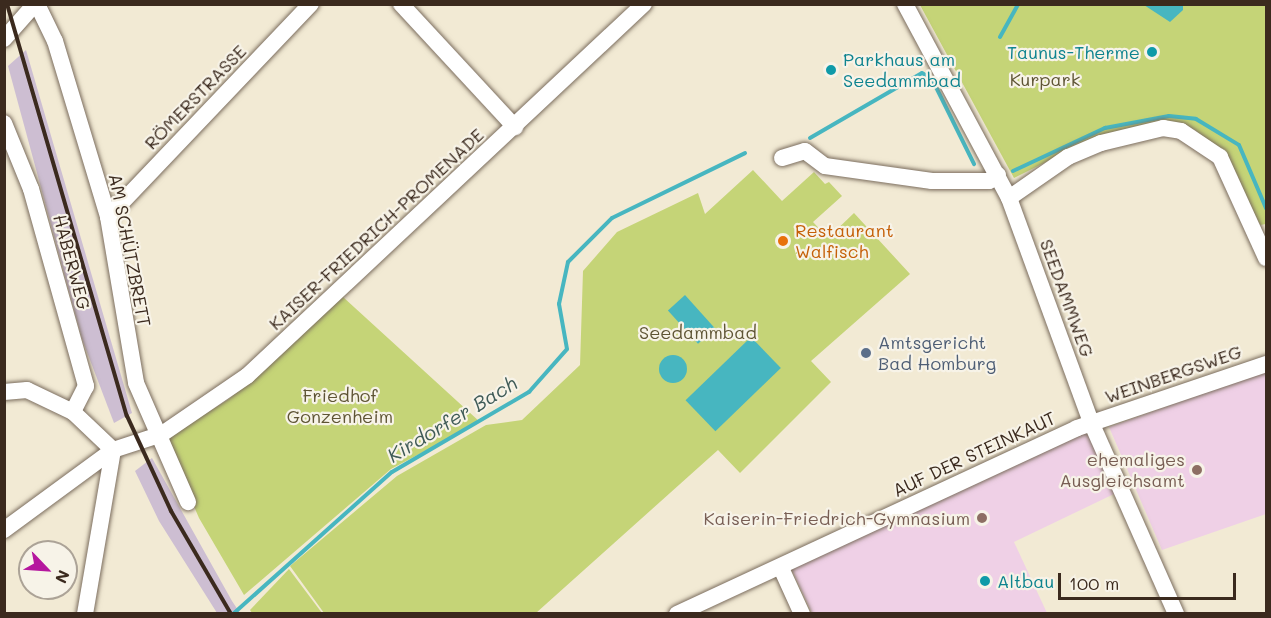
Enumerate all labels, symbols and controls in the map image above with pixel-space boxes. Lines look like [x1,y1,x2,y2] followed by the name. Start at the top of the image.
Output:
[140,40,250,154] street label: RÖMERSTRASSE
[1007,41,1140,63] place label: Taunus-Therme
[1145,45,1159,59] marker: Taunus-Therme
[843,49,961,92] place label: Parkhaus am Seedammbad
[824,63,838,77] marker: Parkhaus am Seedammbad
[1010,68,1080,90] park label: Kurpark
[264,124,488,334] street label: KAISER-FRIEDRICH-PROMENADE
[105,172,155,328] street label: AM SCHÜTZBRETT
[49,212,95,312] street label: HABERWEG
[795,220,894,262] place label: Restaurant Walfisch
[776,234,790,248] marker: Restaurant Walfisch
[1036,236,1098,360] street label: SEEDAMMWEG
[639,321,757,343] park label: Seedammbad
[878,332,996,374] place label: Amtsgericht Bad Homburg
[1102,340,1244,408] street label: WEINBERGSWEG
[859,346,873,360] marker: Amtsgericht Bad Homburg
[383,371,521,467] water label: Kirdorfer Bach
[287,385,393,428] park label: Friedhof Gonzenheim
[889,407,1059,501] street label: AUF DER STEINKAUT
[1059,449,1185,492] place label: ehemaliges Ausgleichsamt
[1190,463,1204,477] marker: ehemaliges Ausgleichsamt
[704,507,970,529] place label: Kaiserin-Friedrich-Gymnasium
[975,511,989,525] marker: Kaiserin-Friedrich-Gymnasium
[18,540,78,600] north arrow
[1061,561,1240,599] scale bar
[51,567,75,587] text: N
[997,570,1054,592] place label: Altbau
[1069,571,1119,595] text: 100 m
[978,574,992,588] marker: Altbau

